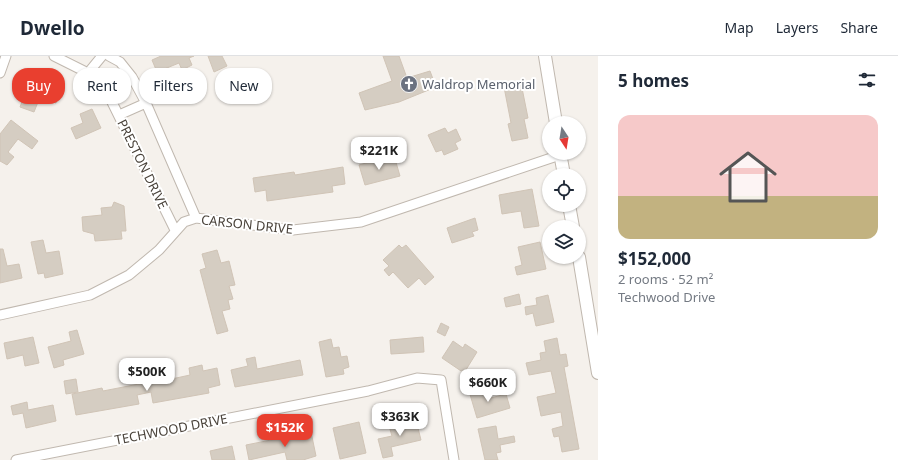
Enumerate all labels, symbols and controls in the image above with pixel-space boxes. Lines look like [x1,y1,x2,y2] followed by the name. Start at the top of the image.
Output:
[20,15,85,41] text: Dwello
[725,18,754,37] text: Map
[776,18,818,37] text: Layers
[840,18,878,37] text: Share
[12,68,65,104] chip: Buy
[73,68,131,104] chip: Rent
[139,68,207,104] chip: Filters
[215,68,272,104] chip: New
[618,69,689,92] text: 5 homes
[856,69,878,91] icon: filters
[399,74,419,94] church icon: Waldrop Memorial
[422,75,535,93] place label: Waldrop Memorial
[113,116,173,212] street label: PRESTON DRIVE
[542,116,586,160] north arrow
[542,116,586,264] map controls
[351,137,407,171] pin: $221K
[360,141,398,159] text: $221K
[712,141,784,213] icon: home
[542,168,586,212] button: locate
[200,210,294,238] street label: CARSON DRIVE
[542,220,586,264] button: layers
[618,247,691,270] text: $152,000
[618,270,713,288] text: 2 rooms · 52 m²
[618,288,715,306] text: Techwood Drive
[119,358,175,392] pin: $500K
[128,362,166,380] text: $500K
[460,369,516,403] pin: $660K
[469,373,507,391] text: $660K
[372,403,428,437] pin: $363K
[381,407,419,425] text: $363K
[113,409,229,449] street label: TECHWOOD DRIVE
[257,414,313,448] pin: $152K
[266,418,304,436] text: $152K

